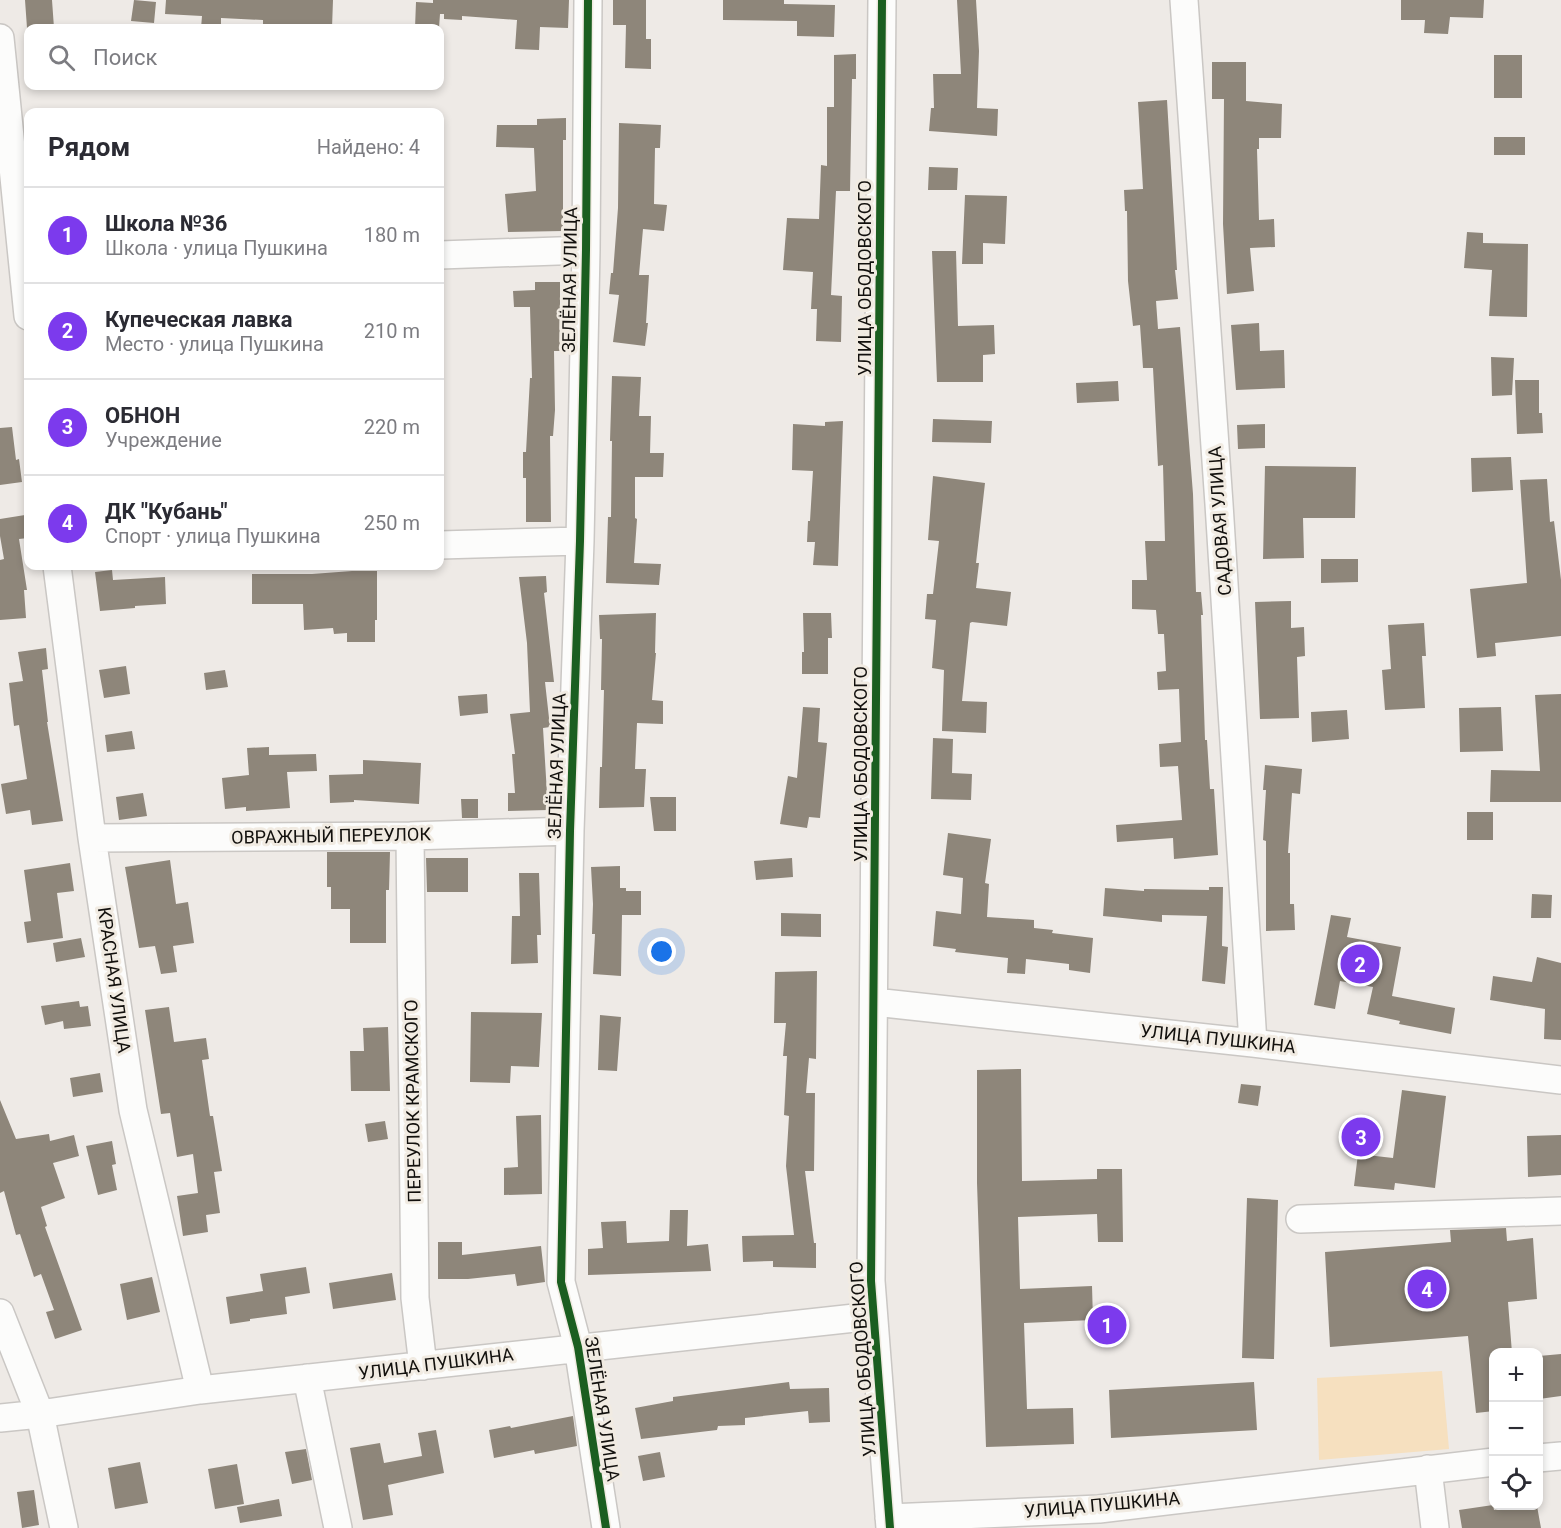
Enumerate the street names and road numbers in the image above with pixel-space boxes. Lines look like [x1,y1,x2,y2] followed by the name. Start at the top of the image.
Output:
[854,180,875,376] street label: УЛИЦА ОБОДОВСКОГО
[558,207,581,353] street label: ЗЕЛЁНАЯ УЛИЦА
[1204,445,1235,596] street label: САДОВАЯ УЛИЦА
[850,666,871,862] street label: УЛИЦА ОБОДОВСКОГО
[543,692,570,839] street label: ЗЕЛЁНАЯ УЛИЦА
[231,823,431,848] street label: ОВРАЖНЫЙ ПЕРЕУЛОК
[94,906,135,1055] street label: КРАСНАЯ УЛИЦА
[400,999,425,1203] street label: ПЕРЕУЛОК КРАМСКОГО
[1139,1020,1297,1057] street label: УЛИЦА ПУШКИНА
[845,1261,880,1457] street label: УЛИЦА ОБОДОВСКОГО
[581,1335,624,1483] street label: ЗЕЛЁНАЯ УЛИЦА
[357,1344,515,1383] street label: УЛИЦА ПУШКИНА
[1023,1487,1181,1522] street label: УЛИЦА ПУШКИНА

